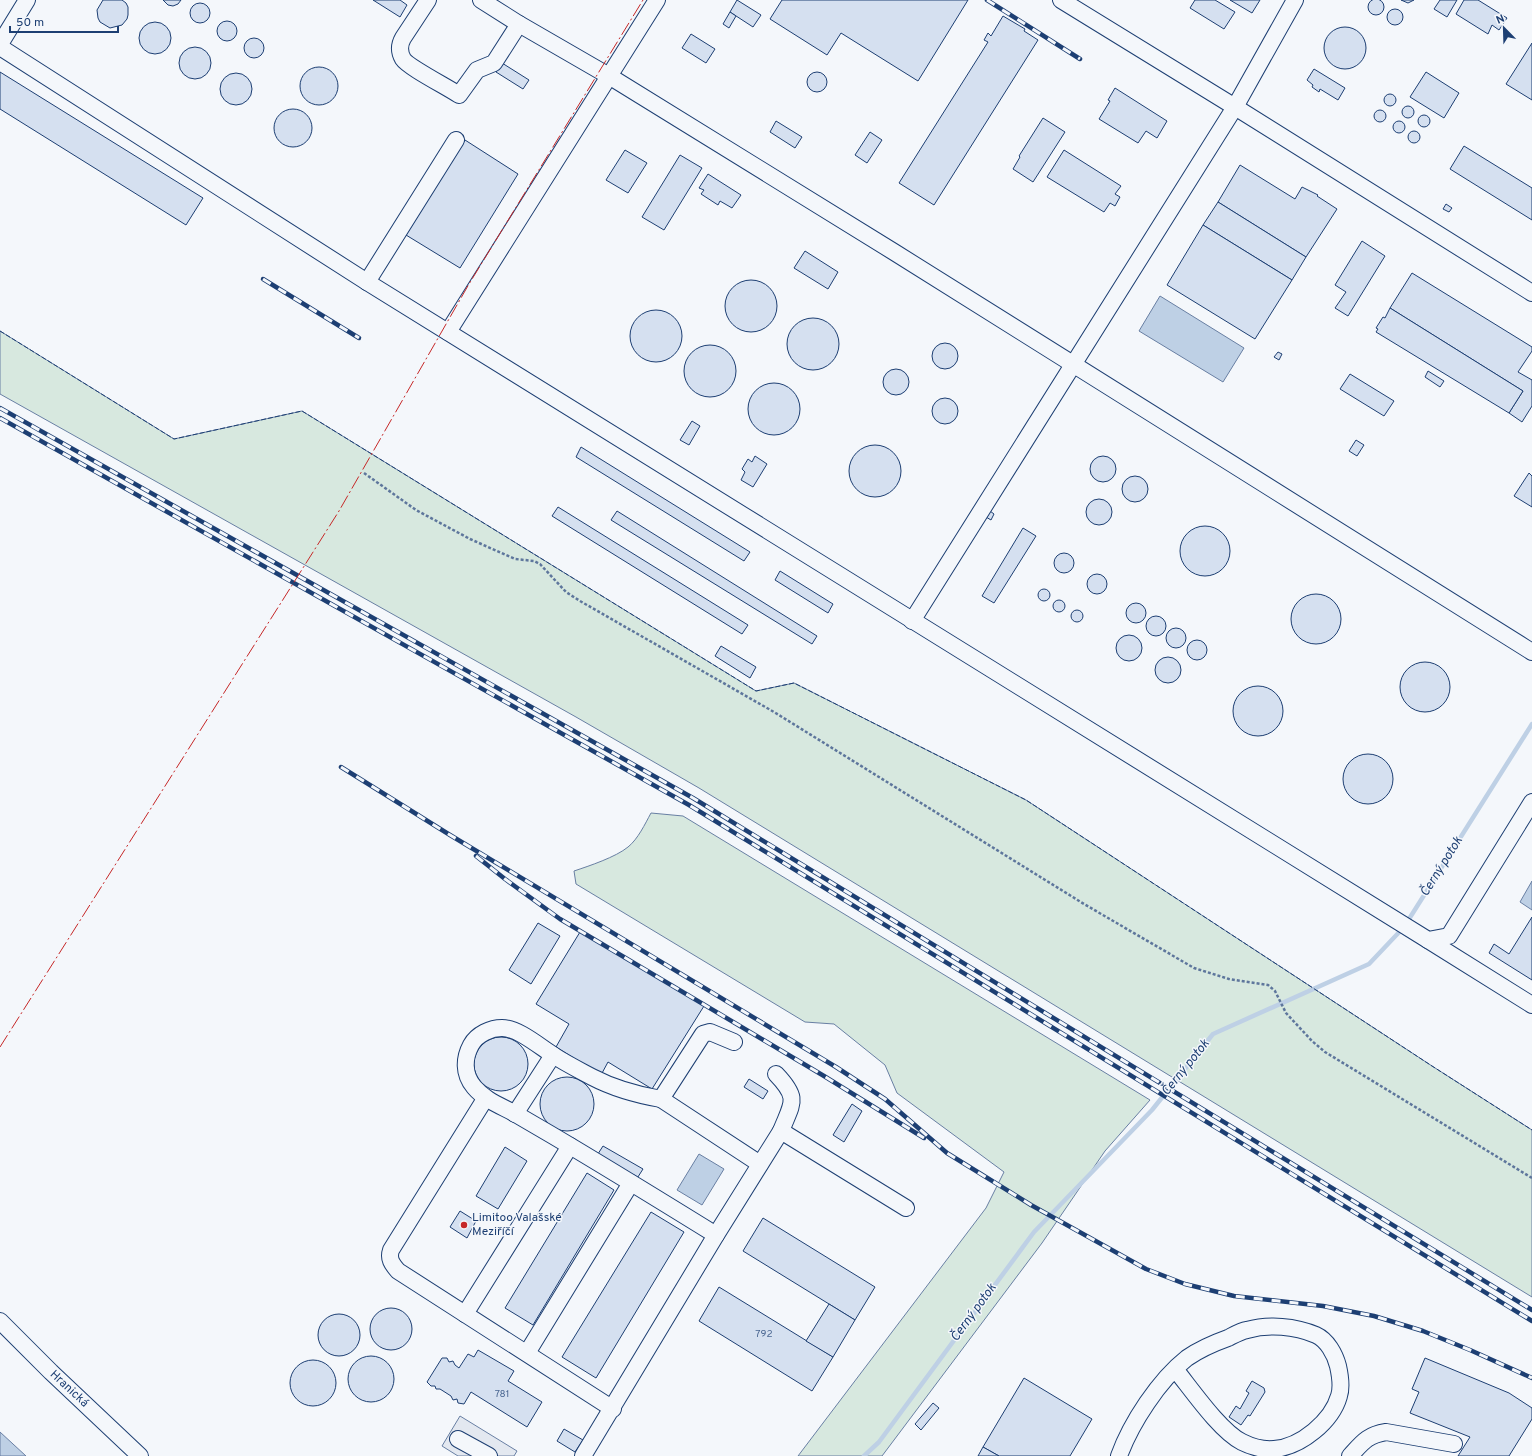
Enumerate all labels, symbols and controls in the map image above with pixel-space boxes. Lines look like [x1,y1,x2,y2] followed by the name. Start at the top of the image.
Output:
[10,8,118,34] scale bar
[1484,8,1524,48] north arrow
[1494,12,1507,28] text: N
[16,15,44,31] text: 50 m
[1416,833,1467,900] water label: Černý potok
[1157,1035,1214,1099] water label: Černý potok
[472,1210,562,1240] place label: Limitoo Valašské Meziříčí
[459,1220,469,1230] marker: Limitoo Valašské Meziříčí
[946,1279,1001,1345] water label: Černý potok
[755,1328,773,1341] house number: 792
[46,1367,92,1411] street label: Hranická
[495,1388,509,1401] house number: 781

